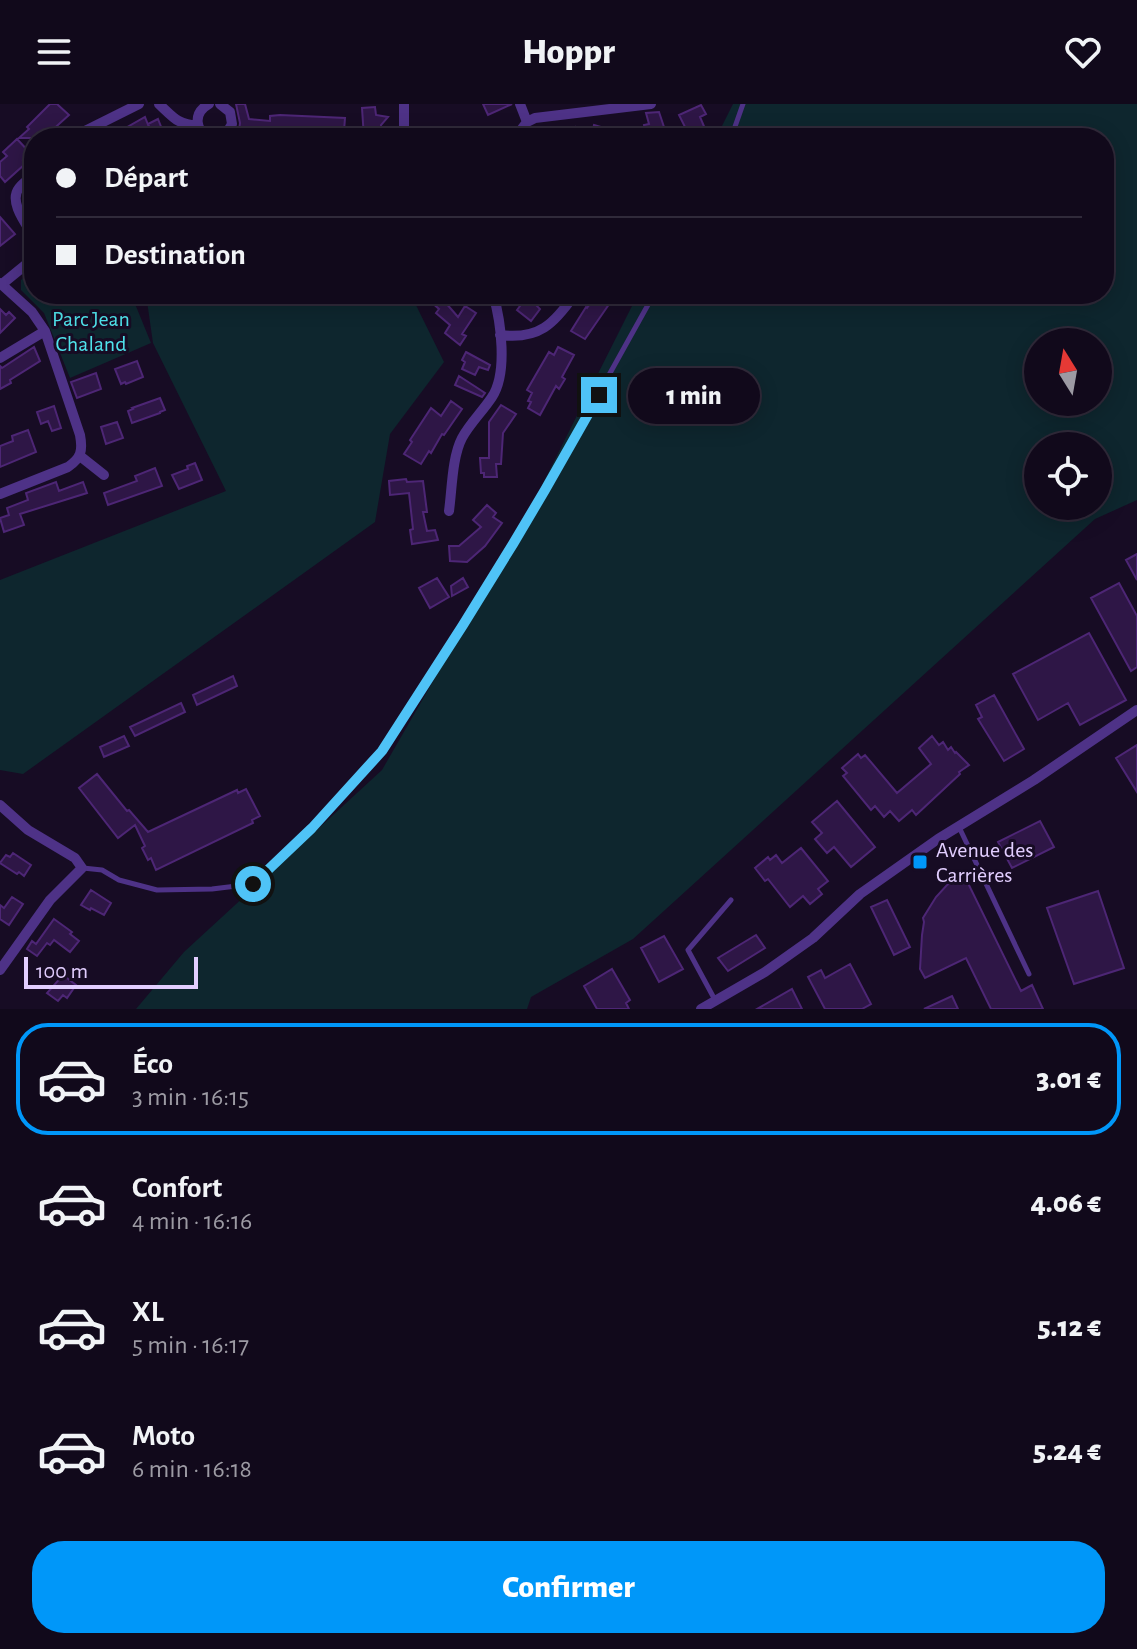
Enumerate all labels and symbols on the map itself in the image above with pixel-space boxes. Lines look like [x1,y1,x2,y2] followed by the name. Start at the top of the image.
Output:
[52,308,130,355] park label: Parc Jean Chaland
[1024,328,1112,416] north arrow
[627,367,759,423] callout: 1 min
[581,377,617,413] route end
[936,839,1033,886] place label: Avenue des Carrières
[911,853,929,871] marker: Avenue des Carrières
[235,866,271,902] route start
[24,953,198,989] scale bar

